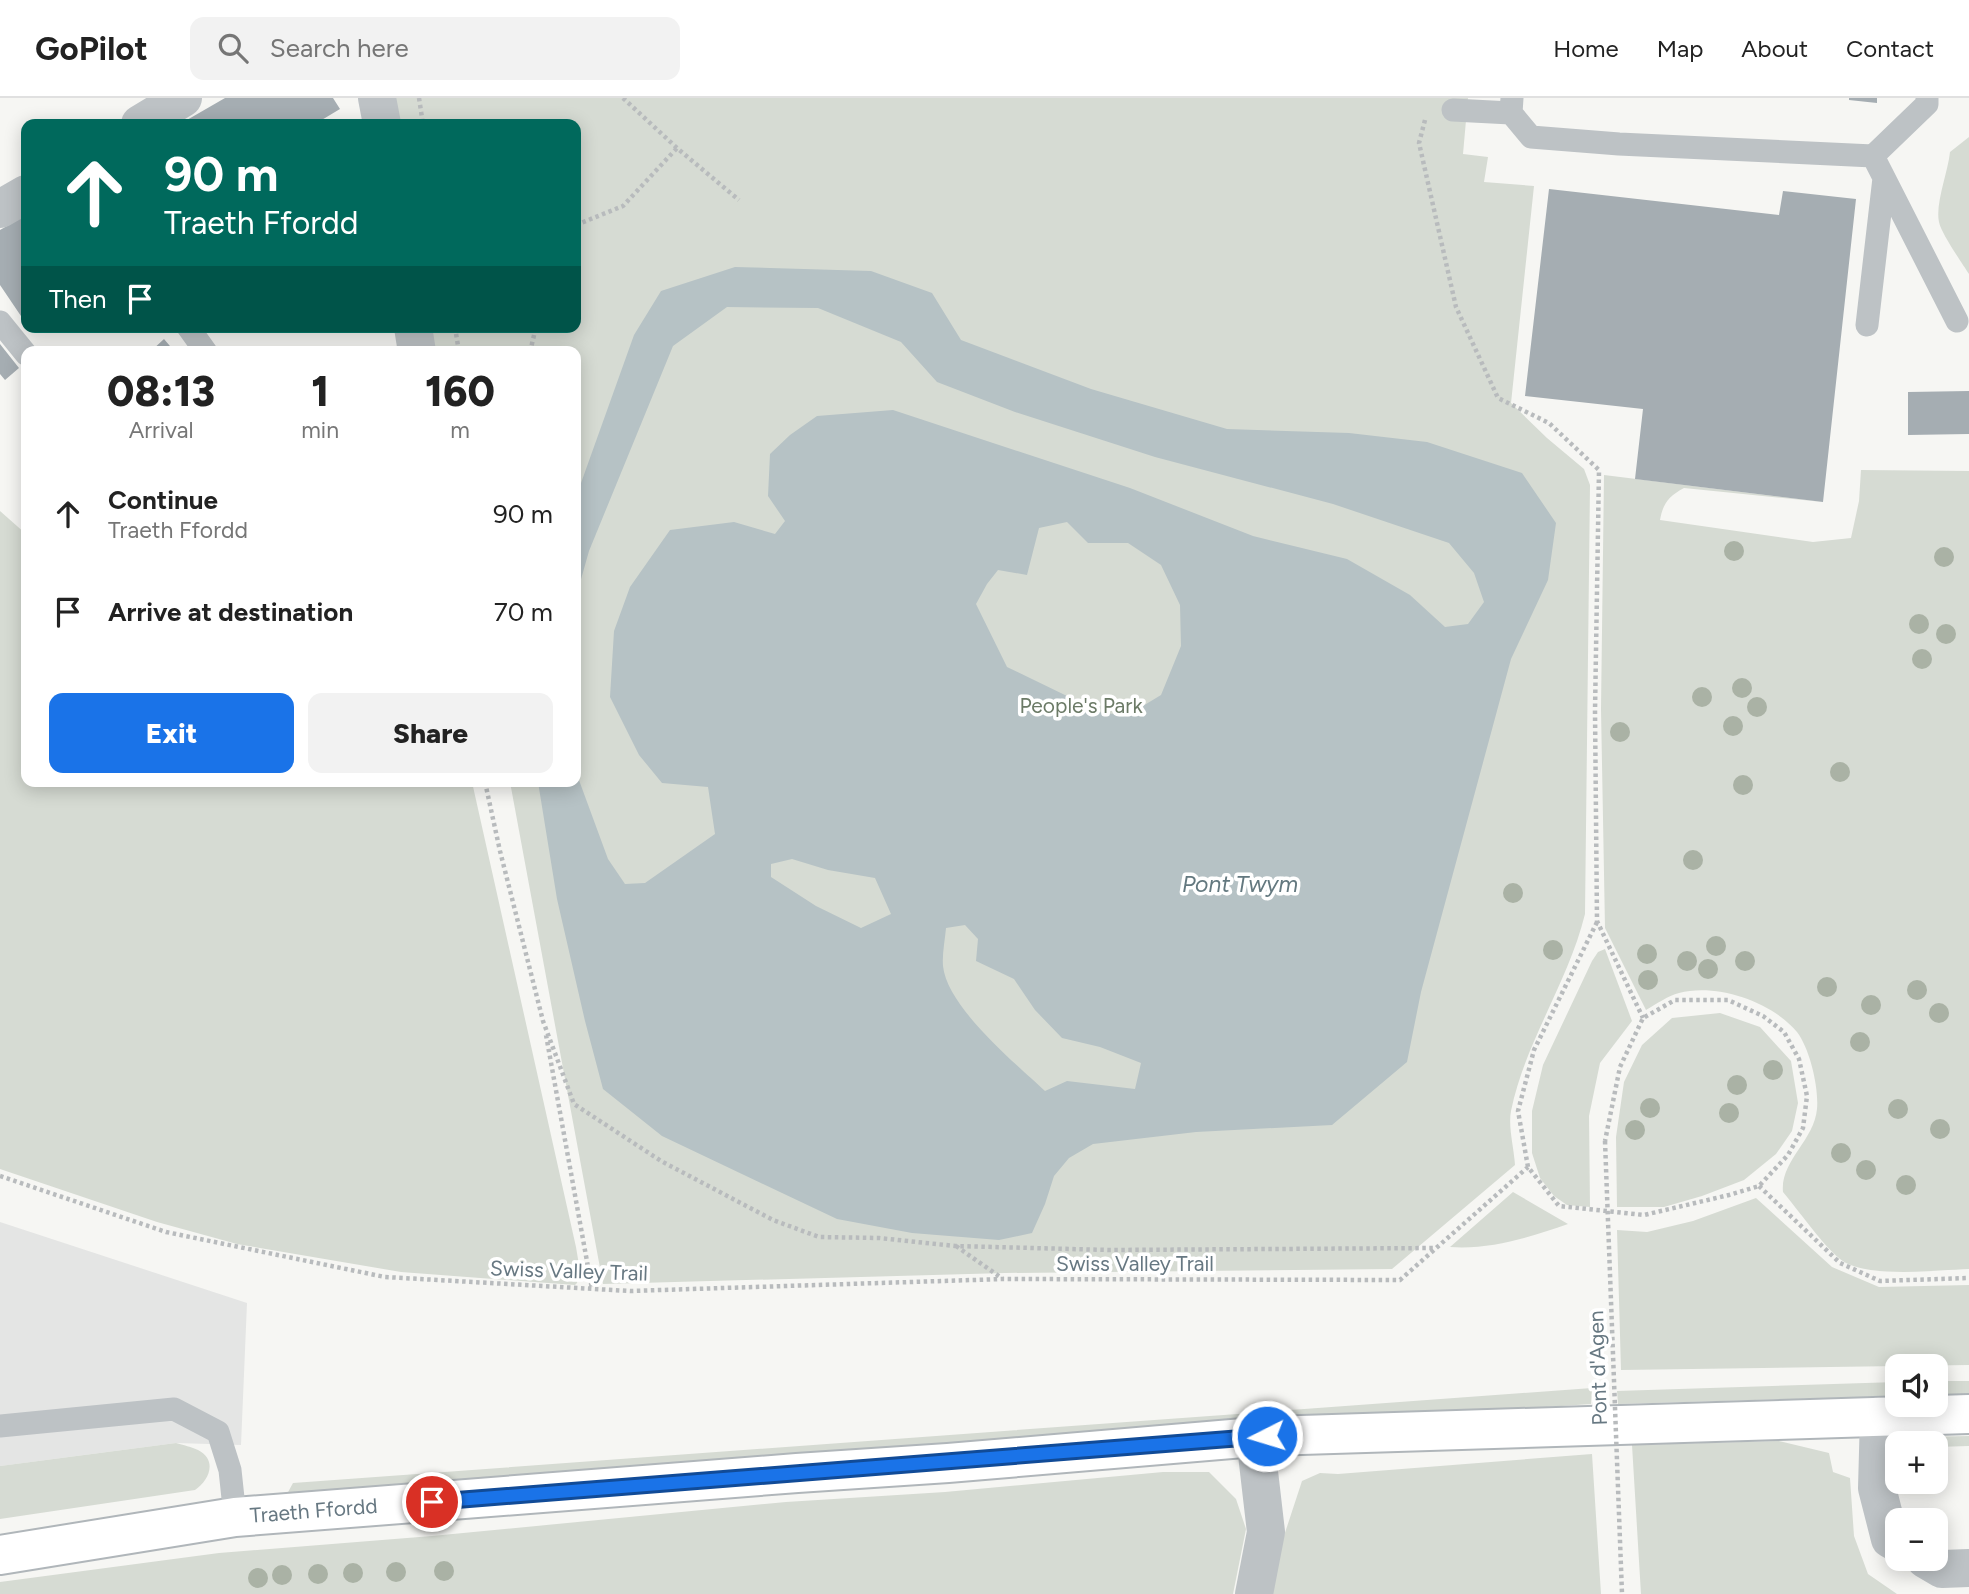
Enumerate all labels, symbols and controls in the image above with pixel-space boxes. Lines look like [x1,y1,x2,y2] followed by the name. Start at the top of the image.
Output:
[190,17,680,80] search box
[35,29,148,68] text: GoPilot
[214,29,252,67] icon: search
[270,32,409,64] text: Search here
[1553,34,1619,63] text: Home
[1657,34,1703,63] text: Map
[1741,34,1808,63] text: About
[1846,34,1934,63] text: Contact
[164,144,279,203] text: 90 m
[49,147,140,238] icon: ahead
[164,204,359,242] text: Traeth Ffordd
[121,280,159,318] icon: arrive
[49,283,107,315] text: Then
[107,366,215,417] text: 08:13
[311,366,329,417] text: 1
[425,366,495,417] text: 160
[129,416,194,444] text: Arrival
[301,416,339,444] text: min
[450,416,470,444] text: m
[108,484,218,516] text: Continue
[49,495,87,533] icon: ahead
[493,498,553,530] text: 90 m
[108,516,248,544] text: Traeth Ffordd
[49,593,87,631] icon: arrive
[108,596,353,628] text: Arrive at destination
[494,596,553,628] text: 70 m
[49,693,294,773] button: Exit
[308,693,553,773] button: Share
[1019,693,1143,718] park label: People's Park
[1182,870,1298,898] water label: Pont Twym
[1056,1251,1214,1276] street label: Swiss Valley Trail
[490,1255,648,1286] street label: Swiss Valley Trail
[1583,1310,1612,1426] street label: Pont d'Agen
[1885,1354,1948,1571] map controls
[1885,1354,1948,1417] button: sound
[1230,1399,1304,1473] position arrow
[1885,1431,1948,1494] button: +
[402,1472,462,1532] pin
[413,1483,451,1521] icon: arrive
[249,1493,378,1528] street label: Traeth Ffordd
[1885,1508,1948,1571] button: −

